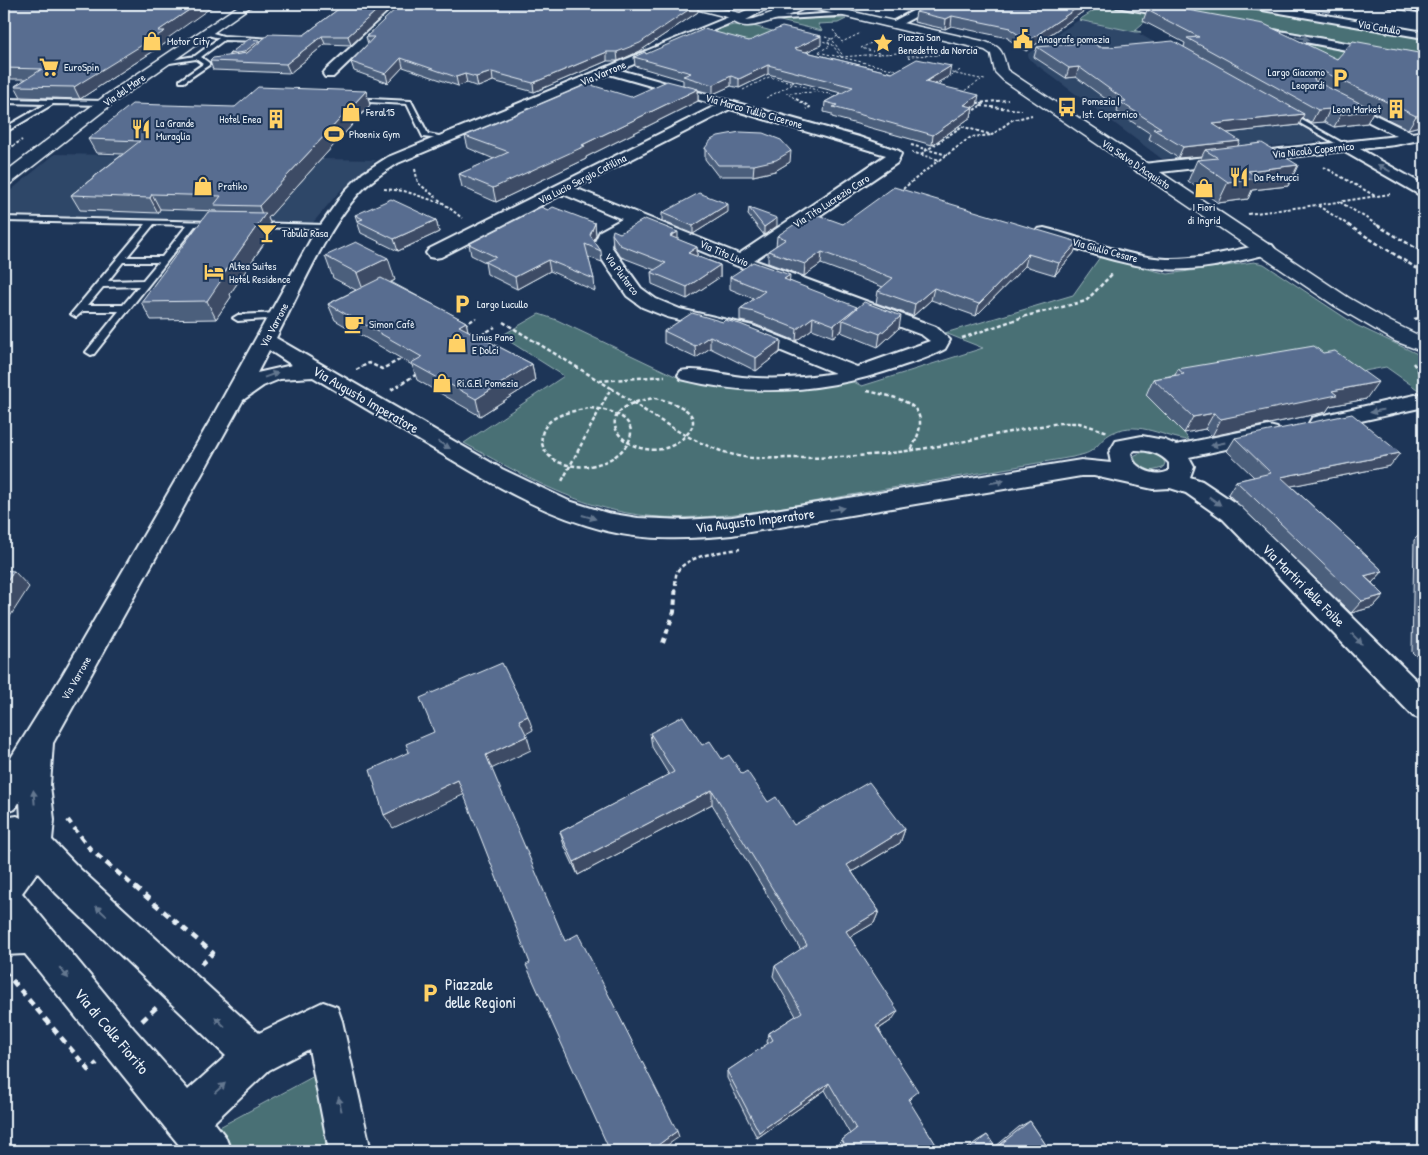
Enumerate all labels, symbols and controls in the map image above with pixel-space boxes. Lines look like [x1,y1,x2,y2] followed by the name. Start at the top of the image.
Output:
[1357,16,1402,38] street label: Via Catullo
[1012,28,1034,50] public building icon: Anagrafe pomezia
[141,30,163,52] shop icon: Motor City
[898,30,978,57] place label: Piazza San Benedetto da Norcia
[872,32,894,54] place icon: Piazza San Benedetto da Norcia
[1038,32,1110,46] place label: Anagrafe pomezia
[167,34,210,48] place label: Motor City
[1295,34,1310,42] one-way arrow
[38,56,60,78] supermarket icon: EuroSpin
[578,57,629,89] street label: Via Varrone
[64,60,99,74] place label: EuroSpin
[1268,65,1326,92] place label: Largo Giacomo Leopardi
[1329,67,1351,89] parking icon: Largo Giacomo Leopardi
[100,70,149,110] street label: Via del Mare
[704,90,805,132] street label: Via Marco Tullio Cicerone
[1082,94,1138,121] place label: Pomezia | Ist. Copernico
[1056,96,1078,118] bus stop icon: Pomezia | Ist. Copernico
[1385,98,1407,120] building icon: Leon Market
[340,101,362,123] shop icon: Feral15
[1333,102,1381,116] place label: Leon Market
[365,105,395,119] place label: Feral15
[265,108,287,130] building icon: Hotel Enea
[219,112,262,126] place label: Hotel Enea
[156,116,195,143] place label: La Grande Muraglia
[130,118,152,140] restaurant icon: La Grande Muraglia
[323,123,345,145] sports icon: Phoenix Gym
[349,127,401,141] place label: Phoenix Gym
[1099,136,1174,193] street label: Via Salvo D'Acquisto
[1271,139,1355,161] street label: Via Nicolò Copernico
[536,150,629,207] street label: Via Lucio Sergio Catilina
[1378,164,1391,173] one-way arrow
[1228,166,1250,188] restaurant icon: Da Petrucci
[1254,170,1299,184] place label: Da Petrucci
[790,171,872,231] street label: Via Tito Lucrezio Caro
[192,175,214,197] shop icon: Pratiko
[1193,177,1215,199] shop icon: I Fiori di Ingrid
[218,179,248,193] place label: Pratiko
[1188,200,1221,227] place label: I Fiori di Ingrid
[256,222,278,244] bar icon: Tabula Rasa
[282,226,329,240] place label: Tabula Rasa
[1071,234,1140,266] street label: Via Giulio Cesare
[697,236,751,270] street label: Via Tito Livio
[602,250,643,298] street label: Via Plutarco
[229,259,291,286] place label: Altea Suites Hotel Residence
[203,261,225,283] hotel icon: Altea Suites Hotel Residence
[451,293,473,315] parking icon: Largo Lucullo
[477,297,528,311] place label: Largo Lucullo
[256,300,292,350] street label: Via Varrone
[343,313,365,335] cafe icon: Simon Cafè
[369,317,415,331] place label: Simon Cafè
[472,330,514,357] place label: Linus Pane E Dolci
[446,332,468,354] shop icon: Linus Pane E Dolci
[309,361,423,438] street label: Via Augusto Imperatore
[264,371,279,379] one-way arrow
[431,372,453,394] shop icon: Ri.G.El Pomezia
[457,376,519,390] place label: Ri.G.El Pomezia
[1368,407,1384,415] one-way arrow
[1210,440,1225,448] one-way arrow
[436,441,451,449] one-way arrow
[989,477,1005,485] one-way arrow
[1209,496,1222,506] one-way arrow
[694,503,816,538] street label: Via Augusto Imperatore
[829,505,845,513] one-way arrow
[582,513,597,521] one-way arrow
[1258,539,1350,631] street label: Via Martiri delle Foibe
[1351,632,1363,644] one-way arrow
[58,653,94,702] street label: Via Varrone
[30,789,38,805] one-way arrow
[96,905,108,917] one-way arrow
[59,966,70,979] one-way arrow
[445,973,516,1013] place label: Piazzale delle Regioni
[419,982,441,1004] parking icon: Piazzale delle Regioni
[70,983,155,1079] street label: Via di Colle Fiorito
[214,1016,226,1028] one-way arrow
[214,1082,226,1094] one-way arrow
[336,1096,344,1111] one-way arrow

